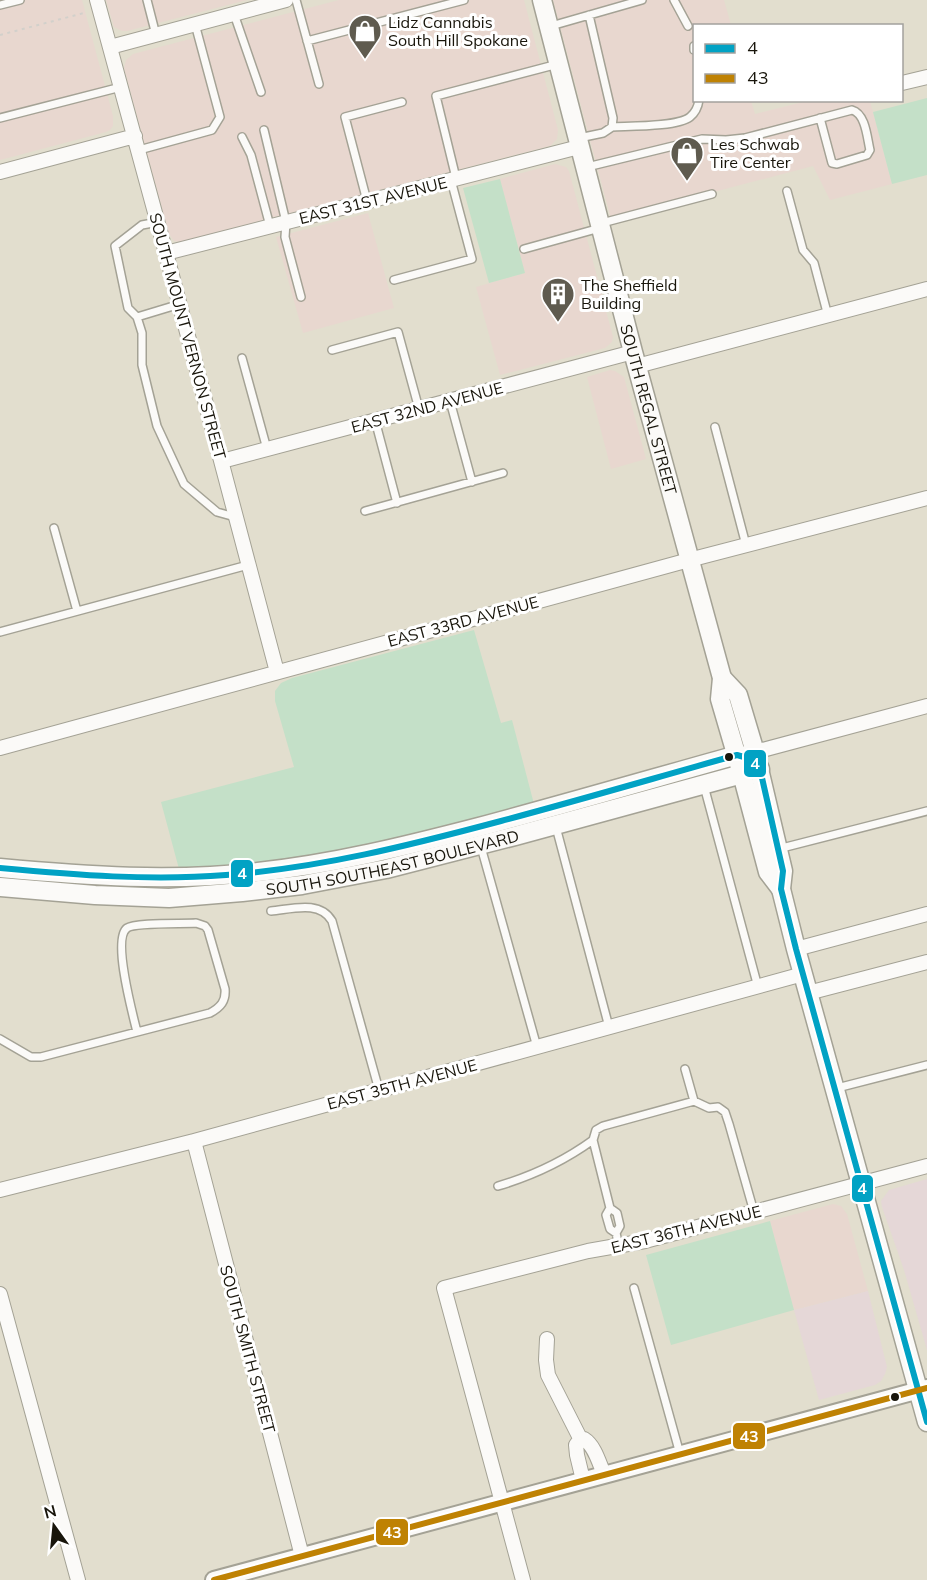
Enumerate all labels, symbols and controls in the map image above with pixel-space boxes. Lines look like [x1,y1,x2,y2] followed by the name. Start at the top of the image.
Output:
[388,12,528,50] place label: Lidz Cannabis South Hill Spokane
[347,13,383,60] shop icon: Lidz Cannabis South Hill Spokane
[693,24,903,102] legend
[747,36,758,59] text: 4
[747,66,769,89] text: 43
[710,134,800,172] place label: Les Schwab Tire Center
[669,135,705,182] shop icon: Les Schwab Tire Center
[297,172,449,228] street label: EAST 31ST AVENUE
[145,211,231,462] street label: SOUTH MOUNT VERNON STREET
[581,275,677,313] place label: The Sheffield Building
[540,276,576,323] building icon: The Sheffield Building
[616,322,682,497] street label: SOUTH REGAL STREET
[349,377,505,437] street label: EAST 32ND AVENUE
[385,591,541,651] street label: EAST 33RD AVENUE
[743,749,767,778] line badge: 4
[723,751,735,763] unlabelled marker
[750,753,760,773] text: 4
[265,825,521,899] street label: SOUTH SOUTHEAST BOULEVARD
[230,859,254,888] line badge: 4
[237,863,247,883] text: 4
[325,1054,479,1114] street label: EAST 35TH AVENUE
[851,1174,874,1203] line badge: 4
[857,1178,867,1198] text: 4
[609,1201,763,1257] street label: EAST 36TH AVENUE
[216,1263,280,1435] street label: SOUTH SMITH STREET
[889,1391,901,1403] unlabelled marker
[732,1422,766,1450] line badge: 43
[739,1426,759,1446] text: 43
[24,1496,84,1556] north arrow
[42,1500,59,1523] text: N
[375,1518,409,1546] line badge: 43
[382,1522,402,1542] text: 43

